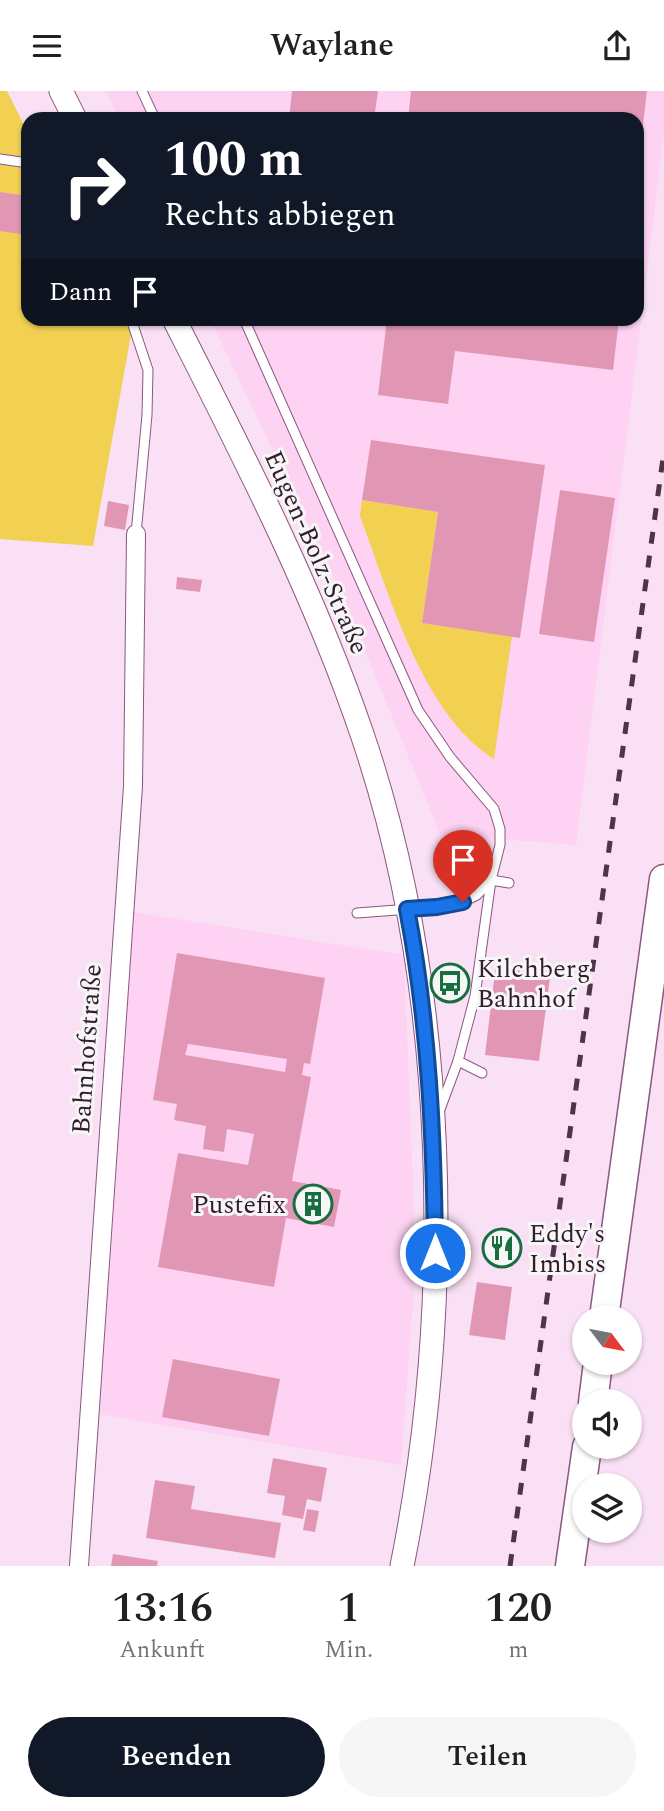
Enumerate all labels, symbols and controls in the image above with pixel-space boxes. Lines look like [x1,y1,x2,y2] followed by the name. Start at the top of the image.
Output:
[270,21,394,70] text: Waylane
[28,27,66,65] icon: menu
[598,27,636,65] icon: share
[164,123,303,198] text: 100 m
[49,140,140,231] icon: right
[164,191,396,240] text: Rechts abbiegen
[49,272,112,312] text: Dann
[126,273,164,311] icon: arrive
[253,444,379,661] street label: Eugen-Bolz-Straße
[433,830,493,902] pin
[444,841,482,879] icon: arrive
[477,949,590,1019] place label: Kilchberg Bahnhof
[429,962,471,1004] bus stop icon: Kilchberg Bahnhof
[61,963,113,1135] street label: Bahnhofstraße
[292,1183,334,1225] building icon: Pustefix
[192,1185,286,1225] place label: Pustefix
[529,1214,606,1284] place label: Eddy's Imbiss
[398,1216,472,1290] position arrow
[481,1227,523,1269] restaurant icon: Eddy's Imbiss
[572,1305,642,1375] north arrow
[572,1305,642,1543] map controls
[572,1389,642,1459] button: sound
[572,1473,642,1543] button: layers
[112,1577,213,1640] text: 13:16
[337,1577,360,1640] text: 1
[485,1577,552,1640] text: 120
[120,1633,205,1668] text: Ankunft
[325,1633,373,1668] text: Min.
[509,1633,528,1668] text: m
[28,1717,325,1797] button: Beenden
[339,1717,636,1797] button: Teilen

